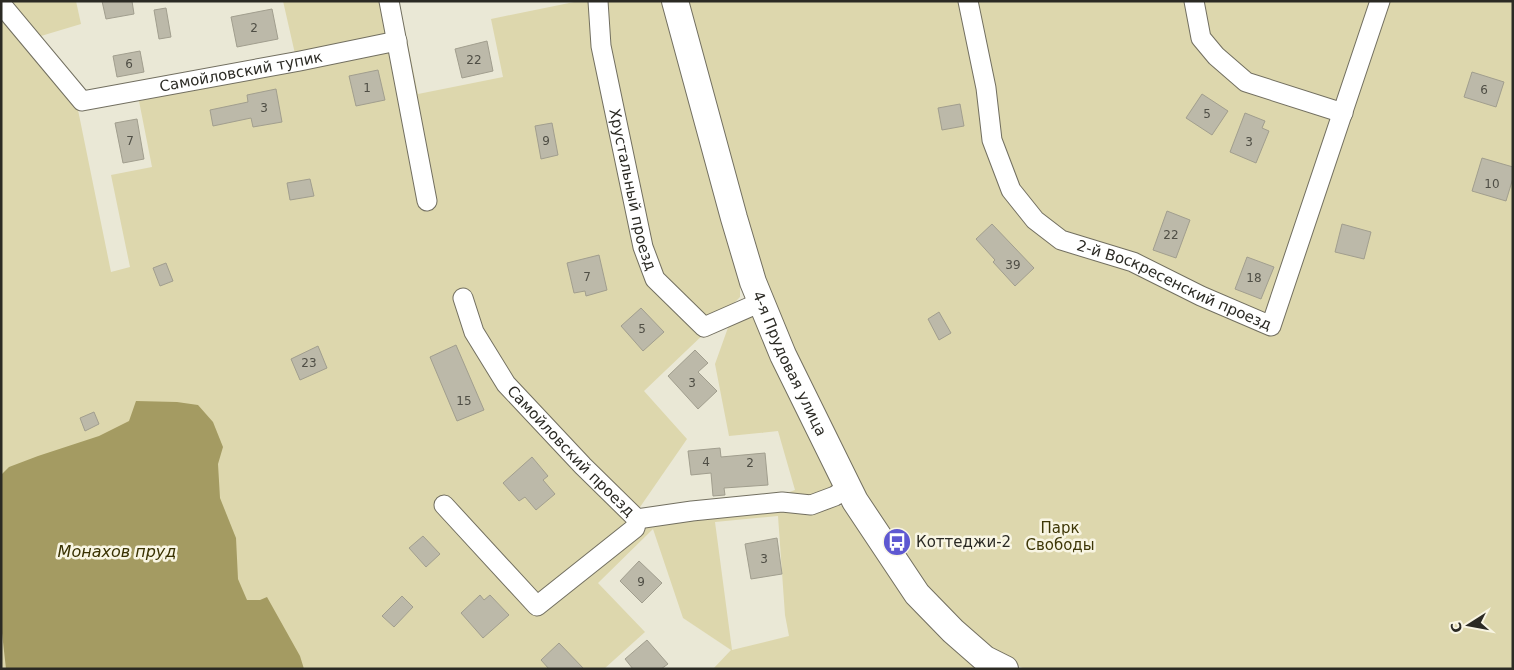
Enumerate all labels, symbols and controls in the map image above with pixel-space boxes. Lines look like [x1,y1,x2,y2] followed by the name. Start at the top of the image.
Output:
[250,21,258,35] house number: 2
[158,48,324,96] street label: Самойловский тупик
[466,53,482,67] house number: 22
[125,57,133,71] house number: 6
[363,81,371,95] house number: 1
[1480,83,1488,97] house number: 6
[260,101,268,115] house number: 3
[605,107,660,273] street label: Хрустальный проезд
[1203,107,1211,121] house number: 5
[126,134,134,148] house number: 7
[542,134,550,148] house number: 9
[1245,135,1253,149] house number: 3
[1484,177,1500,191] house number: 10
[1163,228,1179,242] house number: 22
[1075,236,1274,334] street label: 2-й Воскресенский проезд
[1005,258,1021,272] house number: 39
[583,270,591,284] house number: 7
[1246,271,1262,285] house number: 18
[749,288,830,439] street label: 4-я Прудовая улица
[638,322,646,336] house number: 5
[301,356,317,370] house number: 23
[688,376,696,390] house number: 3
[503,382,638,520] street label: Самойловский проезд
[456,394,472,408] house number: 15
[702,455,710,469] house number: 4
[746,456,754,470] house number: 2
[1025,519,1095,554] park label: Парк Свободы
[882,527,912,557] bus stop icon: Коттеджи-2
[916,533,1011,551] place label: Коттеджи-2
[58,542,176,561] water label: Монахов пруд
[760,552,768,566] house number: 3
[637,575,645,589] house number: 9
[1444,600,1494,650] north arrow
[1447,621,1465,634] text: С

